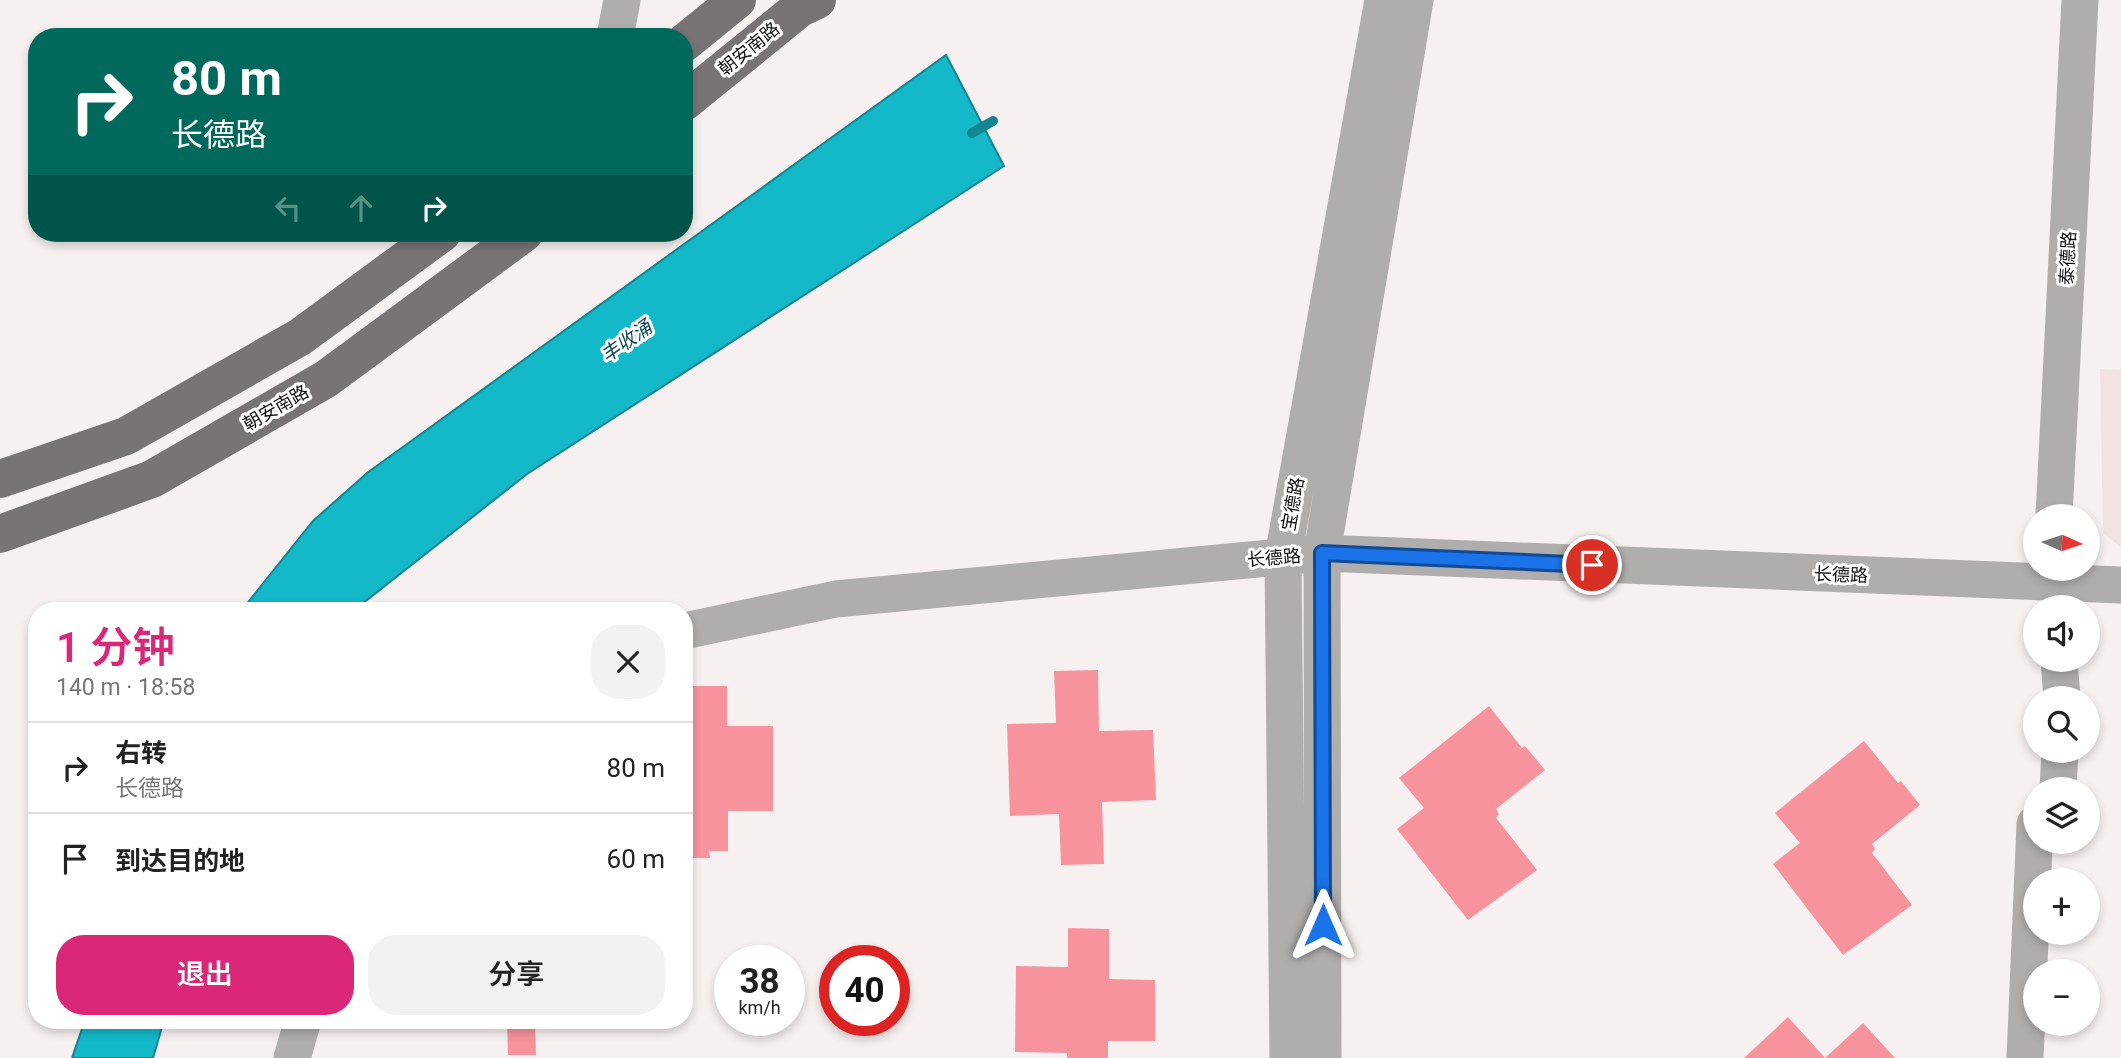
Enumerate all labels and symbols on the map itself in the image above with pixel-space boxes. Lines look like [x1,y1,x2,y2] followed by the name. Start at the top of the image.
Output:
[714,18,783,79] street label: 朝安南路
[2056,230,2079,285] street label: 泰德路
[596,314,658,367] water label: 丰收涌
[239,380,312,435] street label: 朝安南路
[1277,476,1308,532] street label: 宝德路
[2023,504,2100,581] north arrow
[1562,535,1622,595] pin
[1246,545,1302,570] street label: 长德路
[1814,563,1868,586] street label: 长德路
[1286,888,1360,962] position arrow
[819,945,910,1036] speed limit sign: 40

